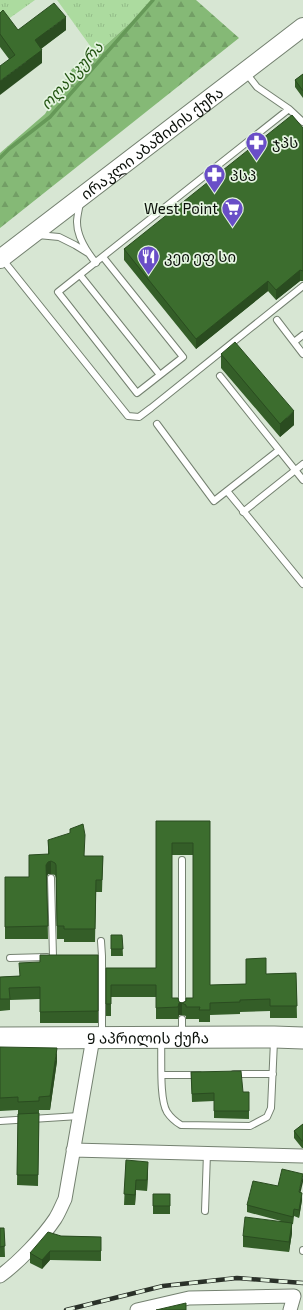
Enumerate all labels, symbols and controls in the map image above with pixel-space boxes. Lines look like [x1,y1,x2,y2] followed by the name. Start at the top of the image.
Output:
[36,37,107,113] water label: ოღასკურა
[77,83,226,203] street label: ირაკლი აბაშიძის ქუჩა
[243,129,269,162] pharmacy icon: ჯპს
[272,133,298,152] place label: ჯპს
[202,162,228,195] pharmacy icon: პსპ
[230,166,256,184] place label: პსპ
[220,195,246,228] supermarket icon: West Point
[144,199,218,217] place label: West Point
[135,243,161,276] restaurant icon: კეი ეფ სი
[164,247,236,266] place label: კეი ეფ სი
[87,1028,209,1048] street label: 9 აპრილის ქუჩა

